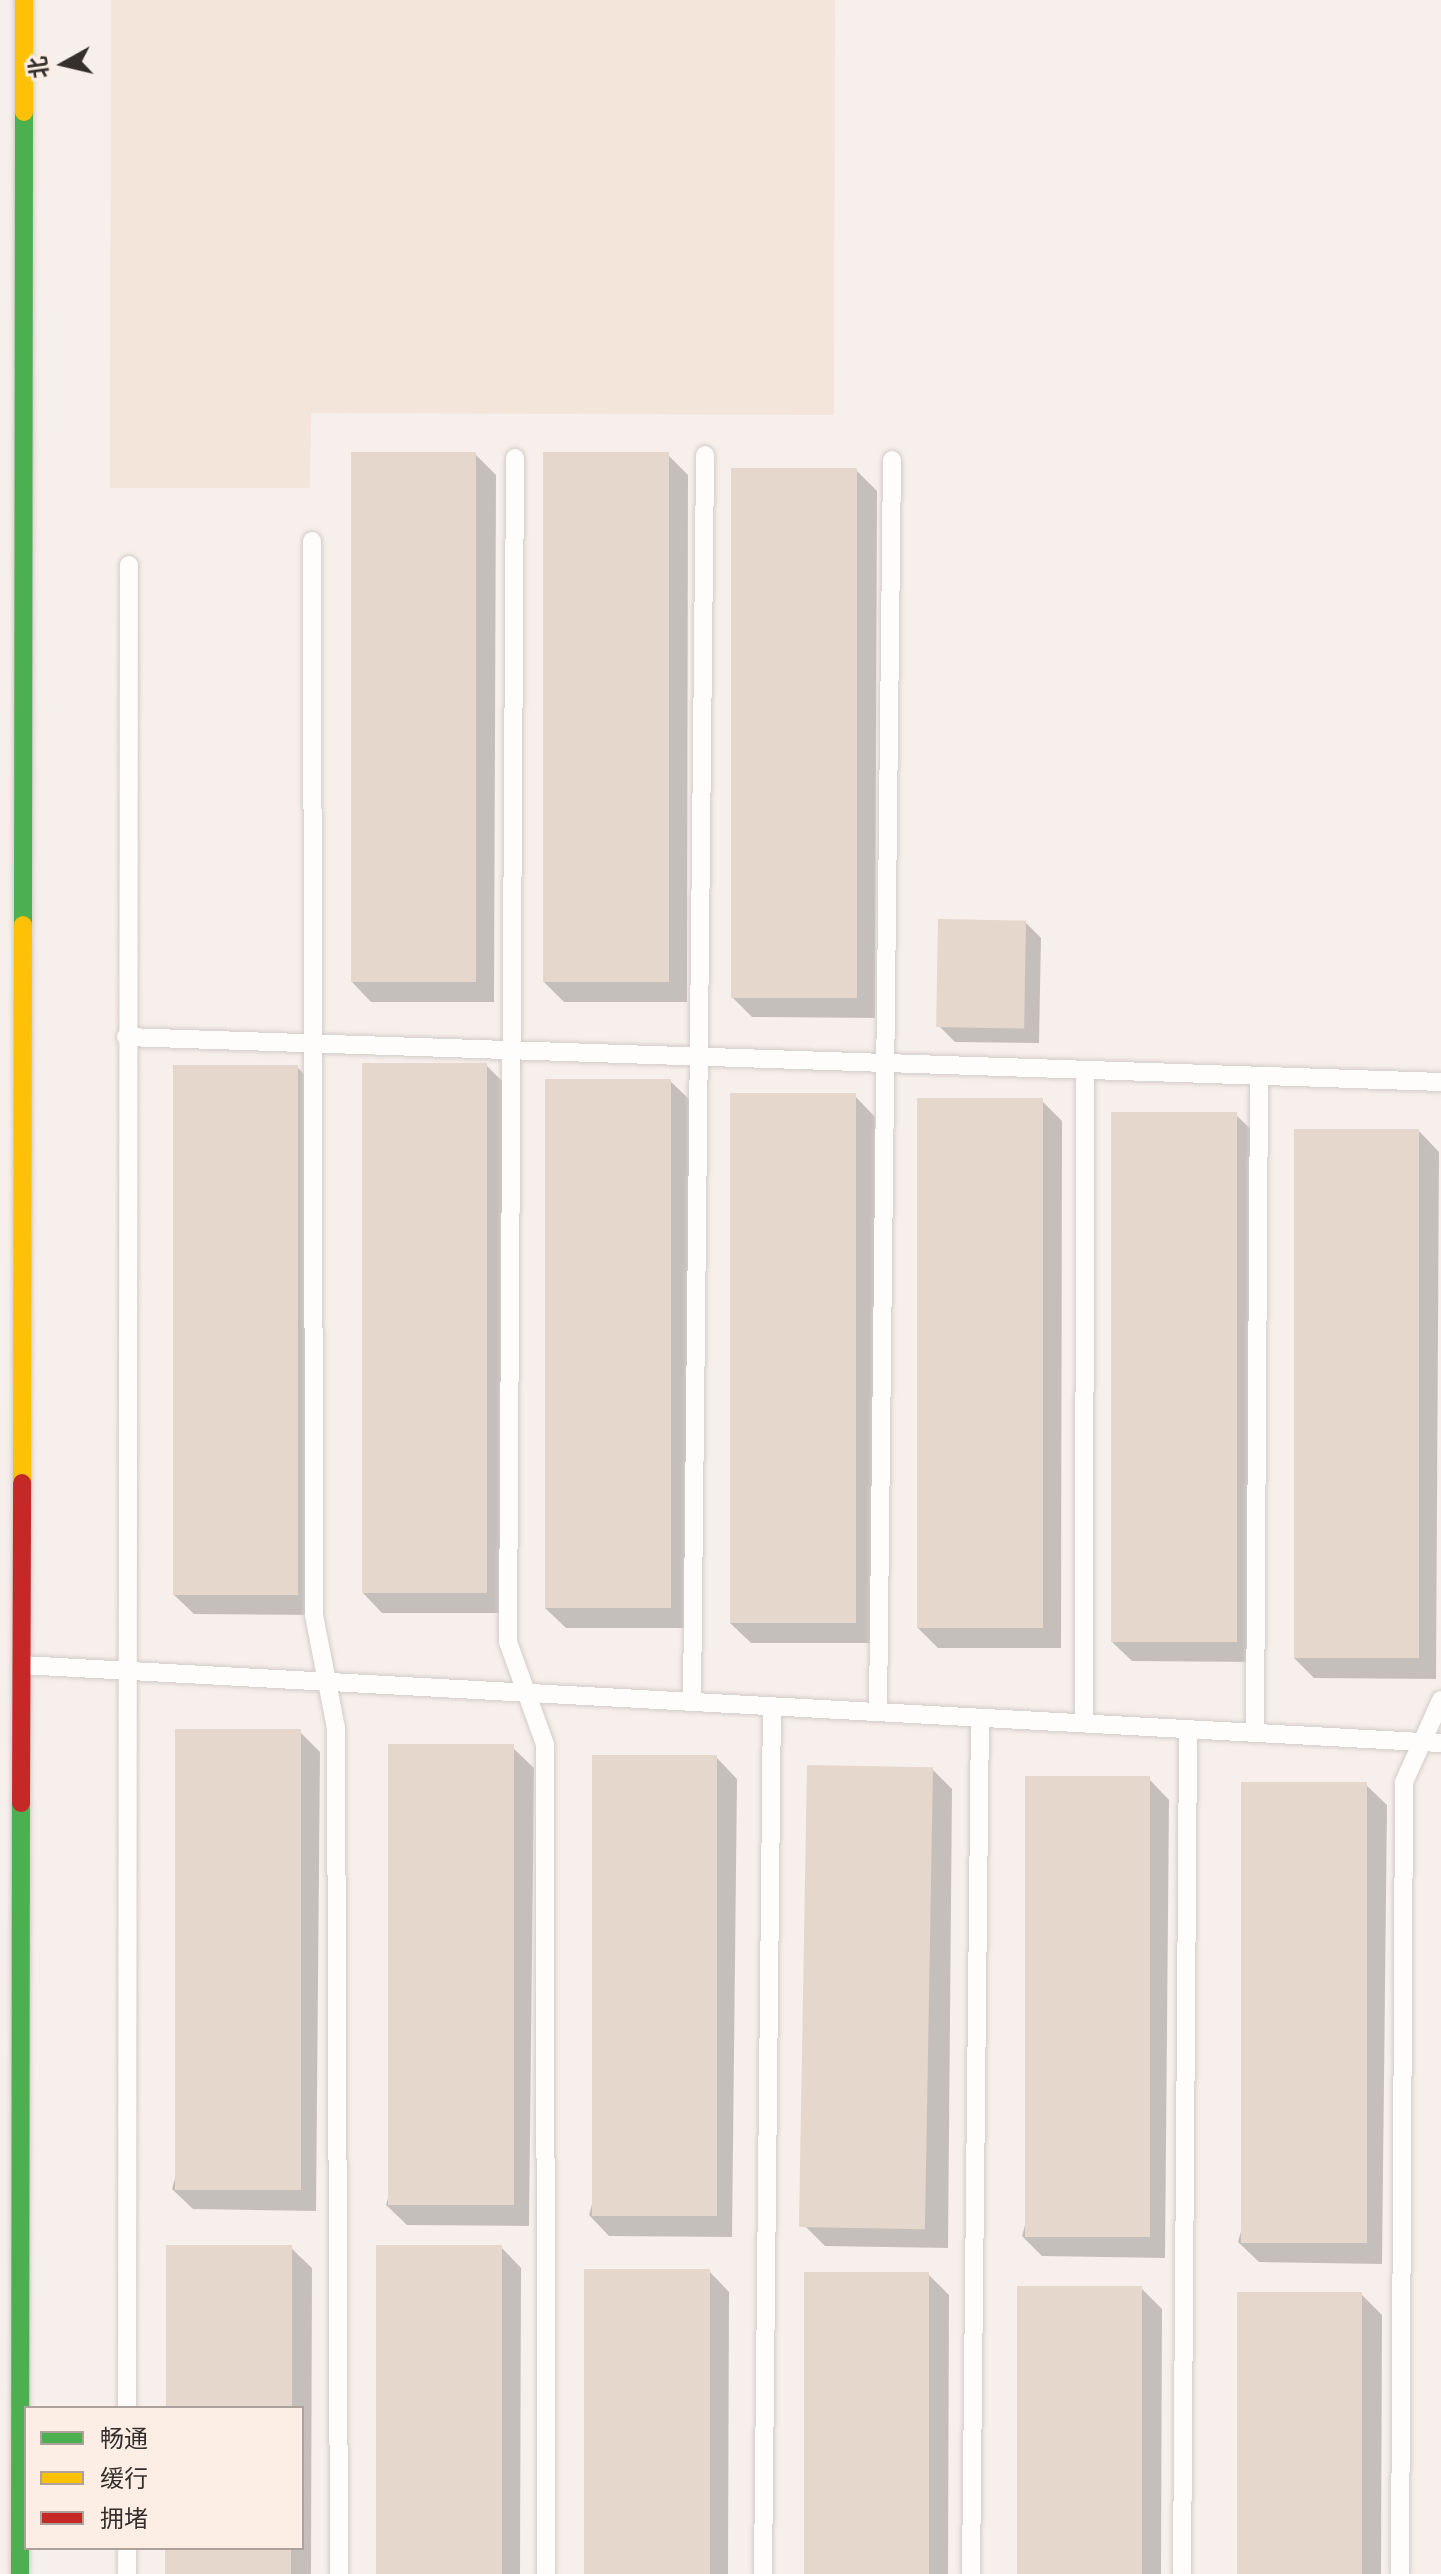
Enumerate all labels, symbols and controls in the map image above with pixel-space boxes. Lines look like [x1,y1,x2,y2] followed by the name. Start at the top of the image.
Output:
[24,24,104,104] north arrow
[22,54,58,81] text: 北
[24,2406,304,2550] legend
[100,2422,148,2458] text: 畅通
[100,2462,148,2498] text: 缓行
[100,2502,148,2538] text: 拥堵

